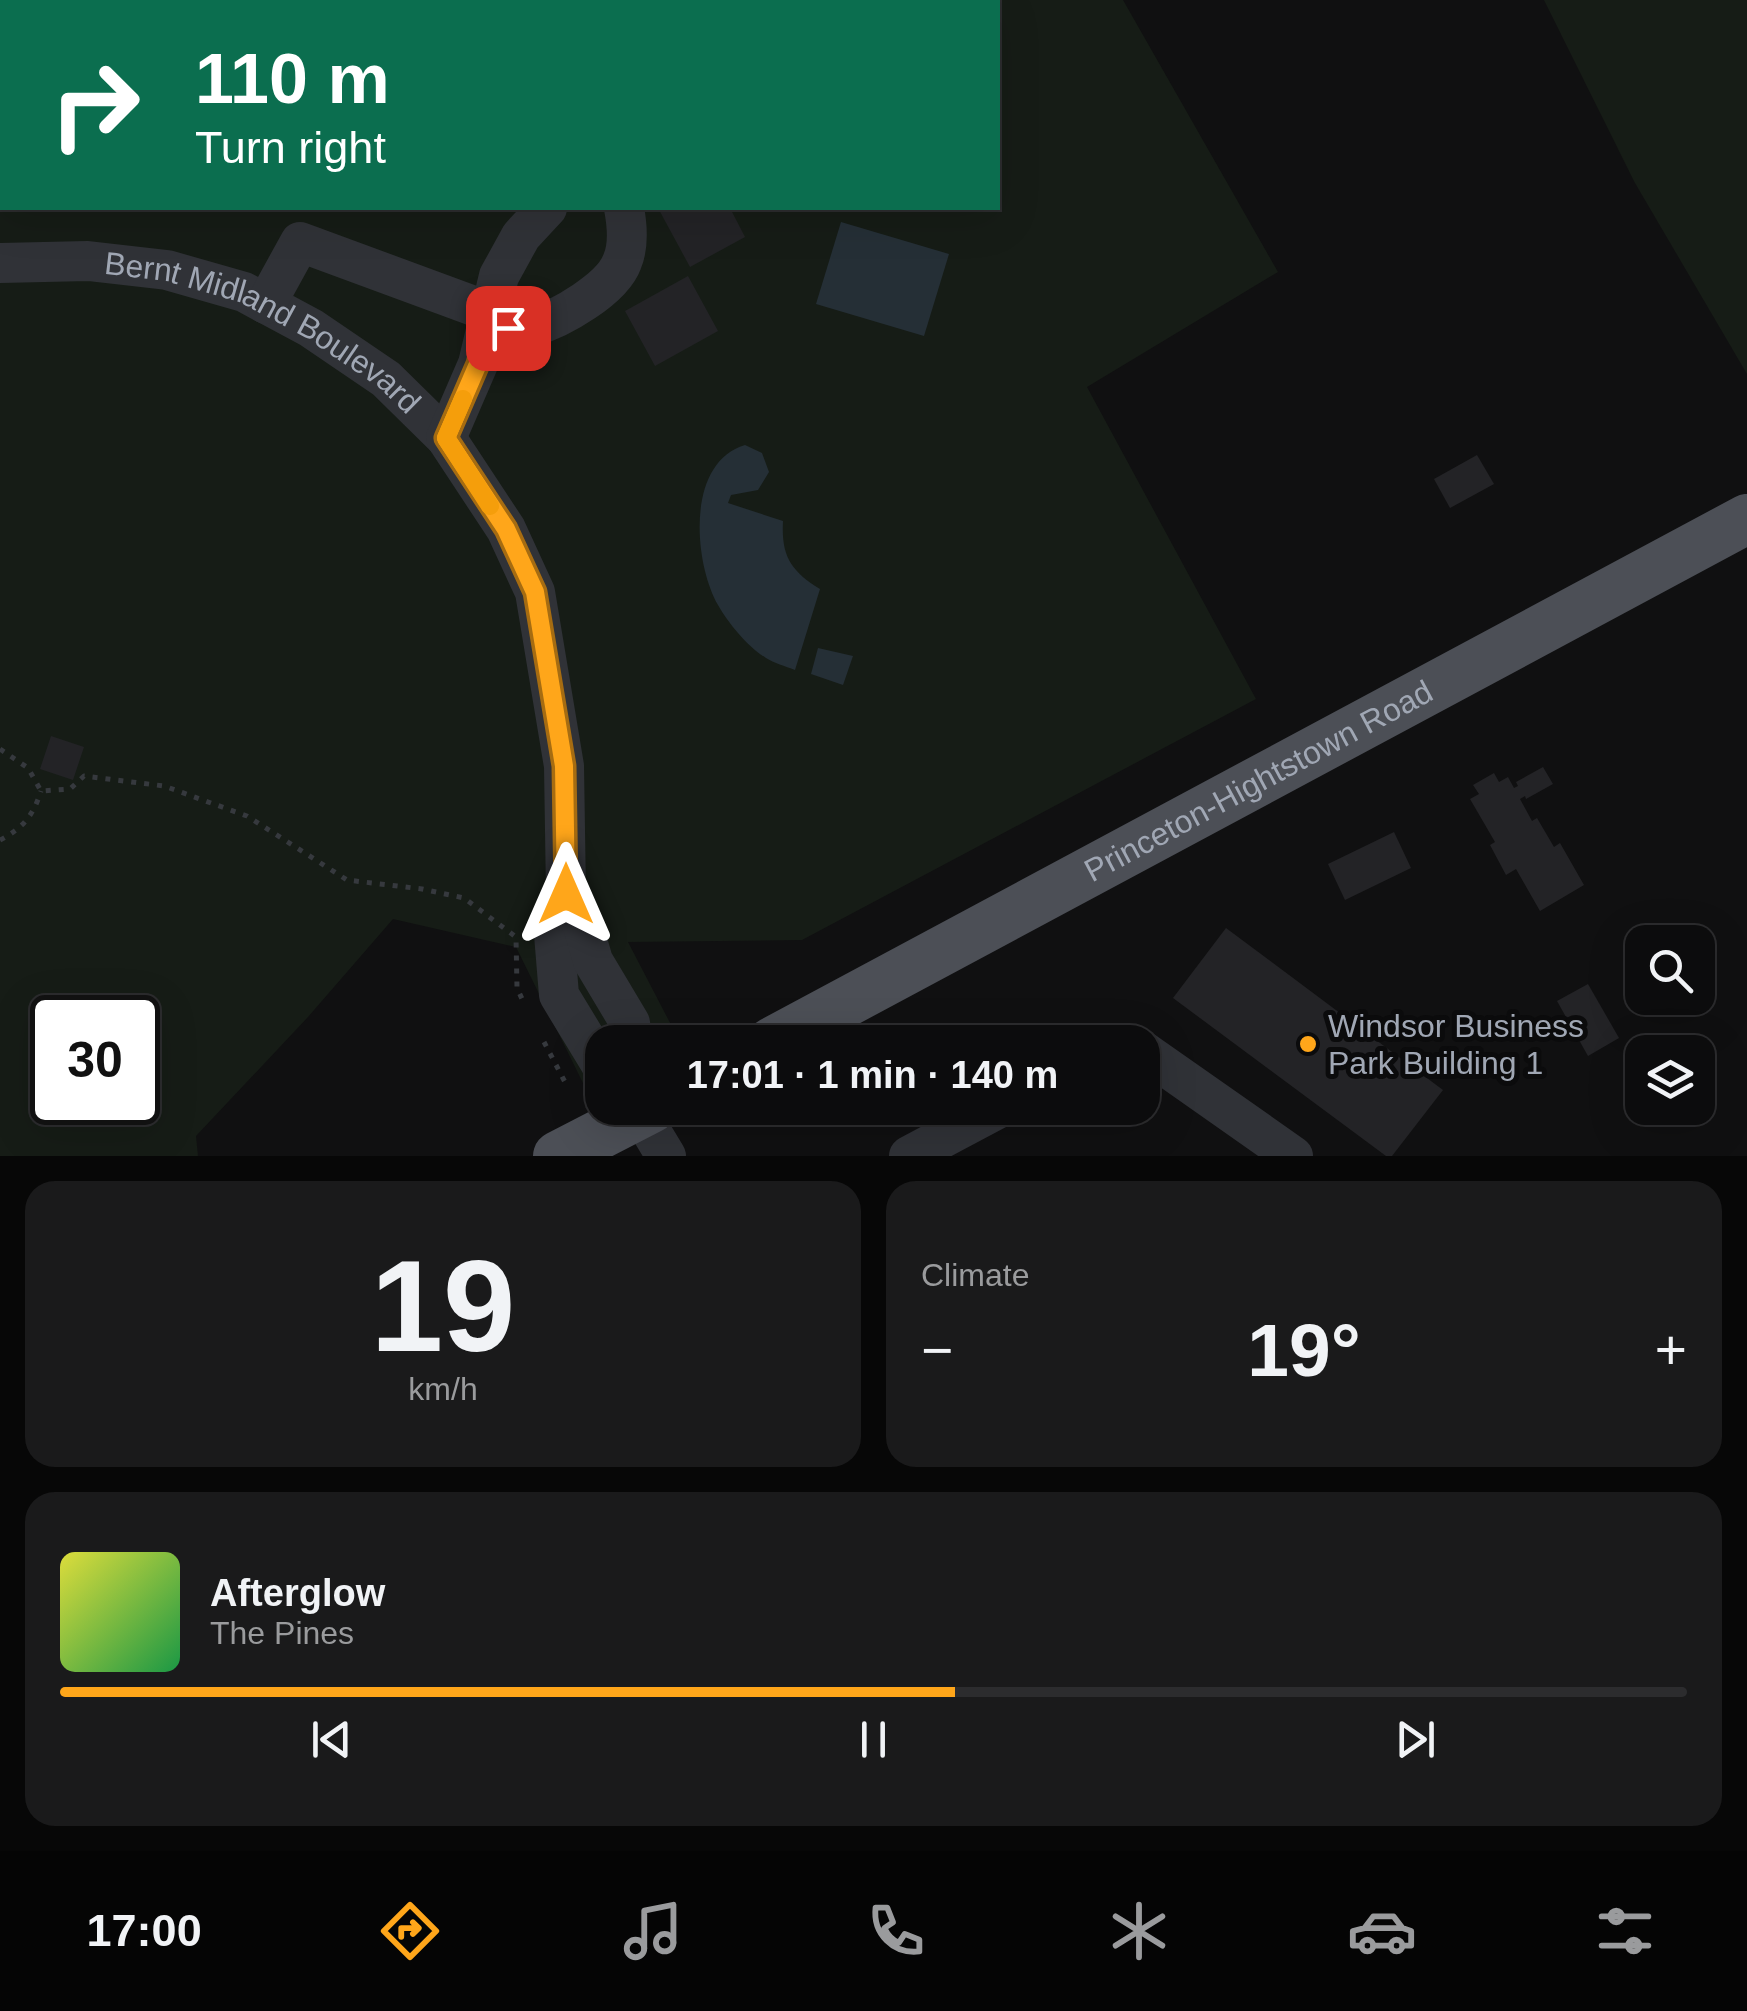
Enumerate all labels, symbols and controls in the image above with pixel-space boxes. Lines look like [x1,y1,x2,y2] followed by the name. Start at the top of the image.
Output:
[30,40,160,170] icon: right
[195,40,390,118] text: 110 m
[195,122,386,173] text: Turn right
[103,245,428,420] street label: Bernt Midland Boulevard
[466,286,551,371] pin
[481,301,536,356] icon: arrive
[1078,673,1439,889] street label: Princeton-Hightstown Road
[514,842,618,946] position arrow
[1625,925,1715,1125] map controls
[1625,925,1715,1015] button: search
[30,995,160,1125] speed limit sign: 30
[1328,1008,1584,1081] place label: Windsor Business Park Building 1
[1297,1033,1319,1055] marker: Windsor Business Park Building 1
[1625,1035,1715,1125] button: layers
[687,1054,1058,1096] text: 17:01 · 1 min · 140 m
[371,1233,515,1379] text: 19
[921,1257,1029,1293] text: Climate
[1247,1308,1361,1392] text: 19°
[921,1319,953,1381] text: −
[1655,1319,1687,1381] text: +
[408,1371,478,1407] text: km/h
[210,1572,385,1614] text: Afterglow
[210,1615,354,1651] text: The Pines
[304,1712,359,1767] icon: previous
[846,1712,901,1767] icon: pause
[1388,1712,1443,1767] icon: next
[375,1896,445,1966] icon: directions
[618,1896,688,1966] icon: music
[861,1896,931,1966] icon: phone
[1104,1896,1174,1966] icon: climate
[1347,1896,1417,1966] icon: car
[1590,1896,1660,1966] icon: filters
[87,1905,202,1956] text: 17:00

